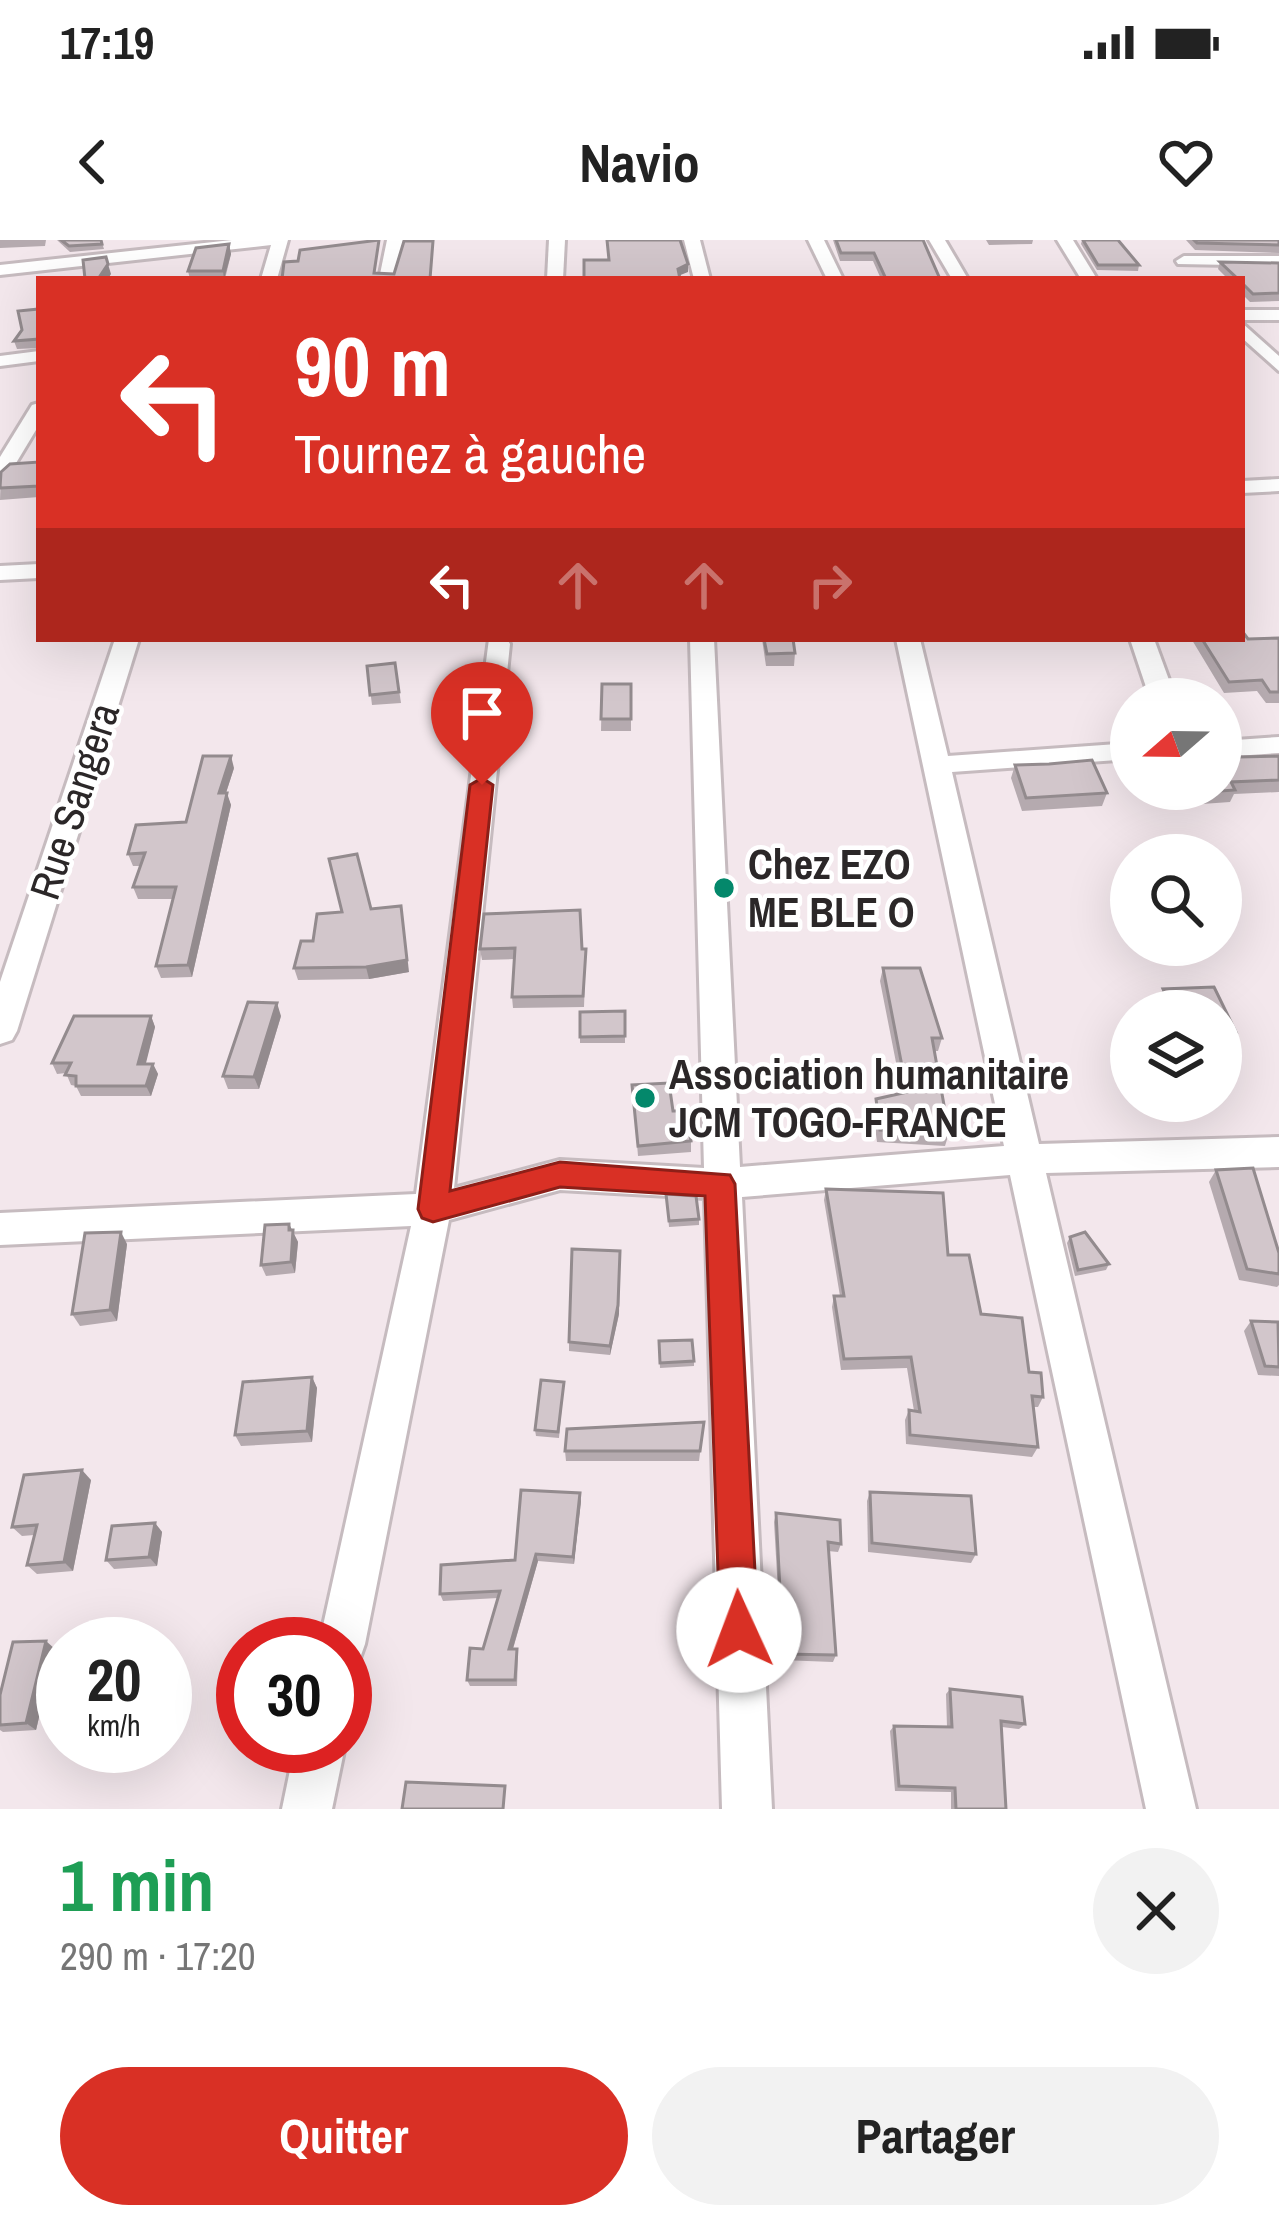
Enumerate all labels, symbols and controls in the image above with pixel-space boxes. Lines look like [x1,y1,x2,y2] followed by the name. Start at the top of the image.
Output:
[60,12,154,73] text: 17:19
[579,126,700,199] text: Navio
[60,129,126,195] icon: back
[1153,129,1219,195] icon: heart
[294,309,451,422] text: 90 m
[96,324,252,480] icon: left
[294,417,646,490] text: Tournez à gauche
[419,552,485,618] icon: left
[545,552,611,618] icon: ahead
[671,552,737,618] icon: ahead
[797,552,863,618] icon: right
[431,662,533,785] pin
[1110,678,1242,810] north arrow
[1110,678,1242,1122] map controls
[449,680,515,746] icon: arrive
[16,696,132,906] street label: Rue Sangera
[1110,834,1242,966] button: search
[748,836,915,940] place label: Chez EZO ME BLE O
[711,875,737,901] marker: Chez EZO ME BLE O
[1110,990,1242,1122] button: layers
[669,1046,1069,1150] place label: Association humanitaire JCM TOGO-FRANCE
[632,1085,658,1111] marker: Association humanitaire JCM TOGO-FRANCE
[676,1567,802,1693] position arrow
[216,1617,372,1773] speed limit sign: 30
[87,1639,141,1720] text: 20
[87,1705,141,1745] text: km/h
[60,1836,214,1933] text: 1 min
[1093,1848,1219,1974] button: close
[60,1930,256,1982] text: 290 m · 17:20
[60,2067,628,2205] button: Quitter
[652,2067,1219,2205] button: Partager

